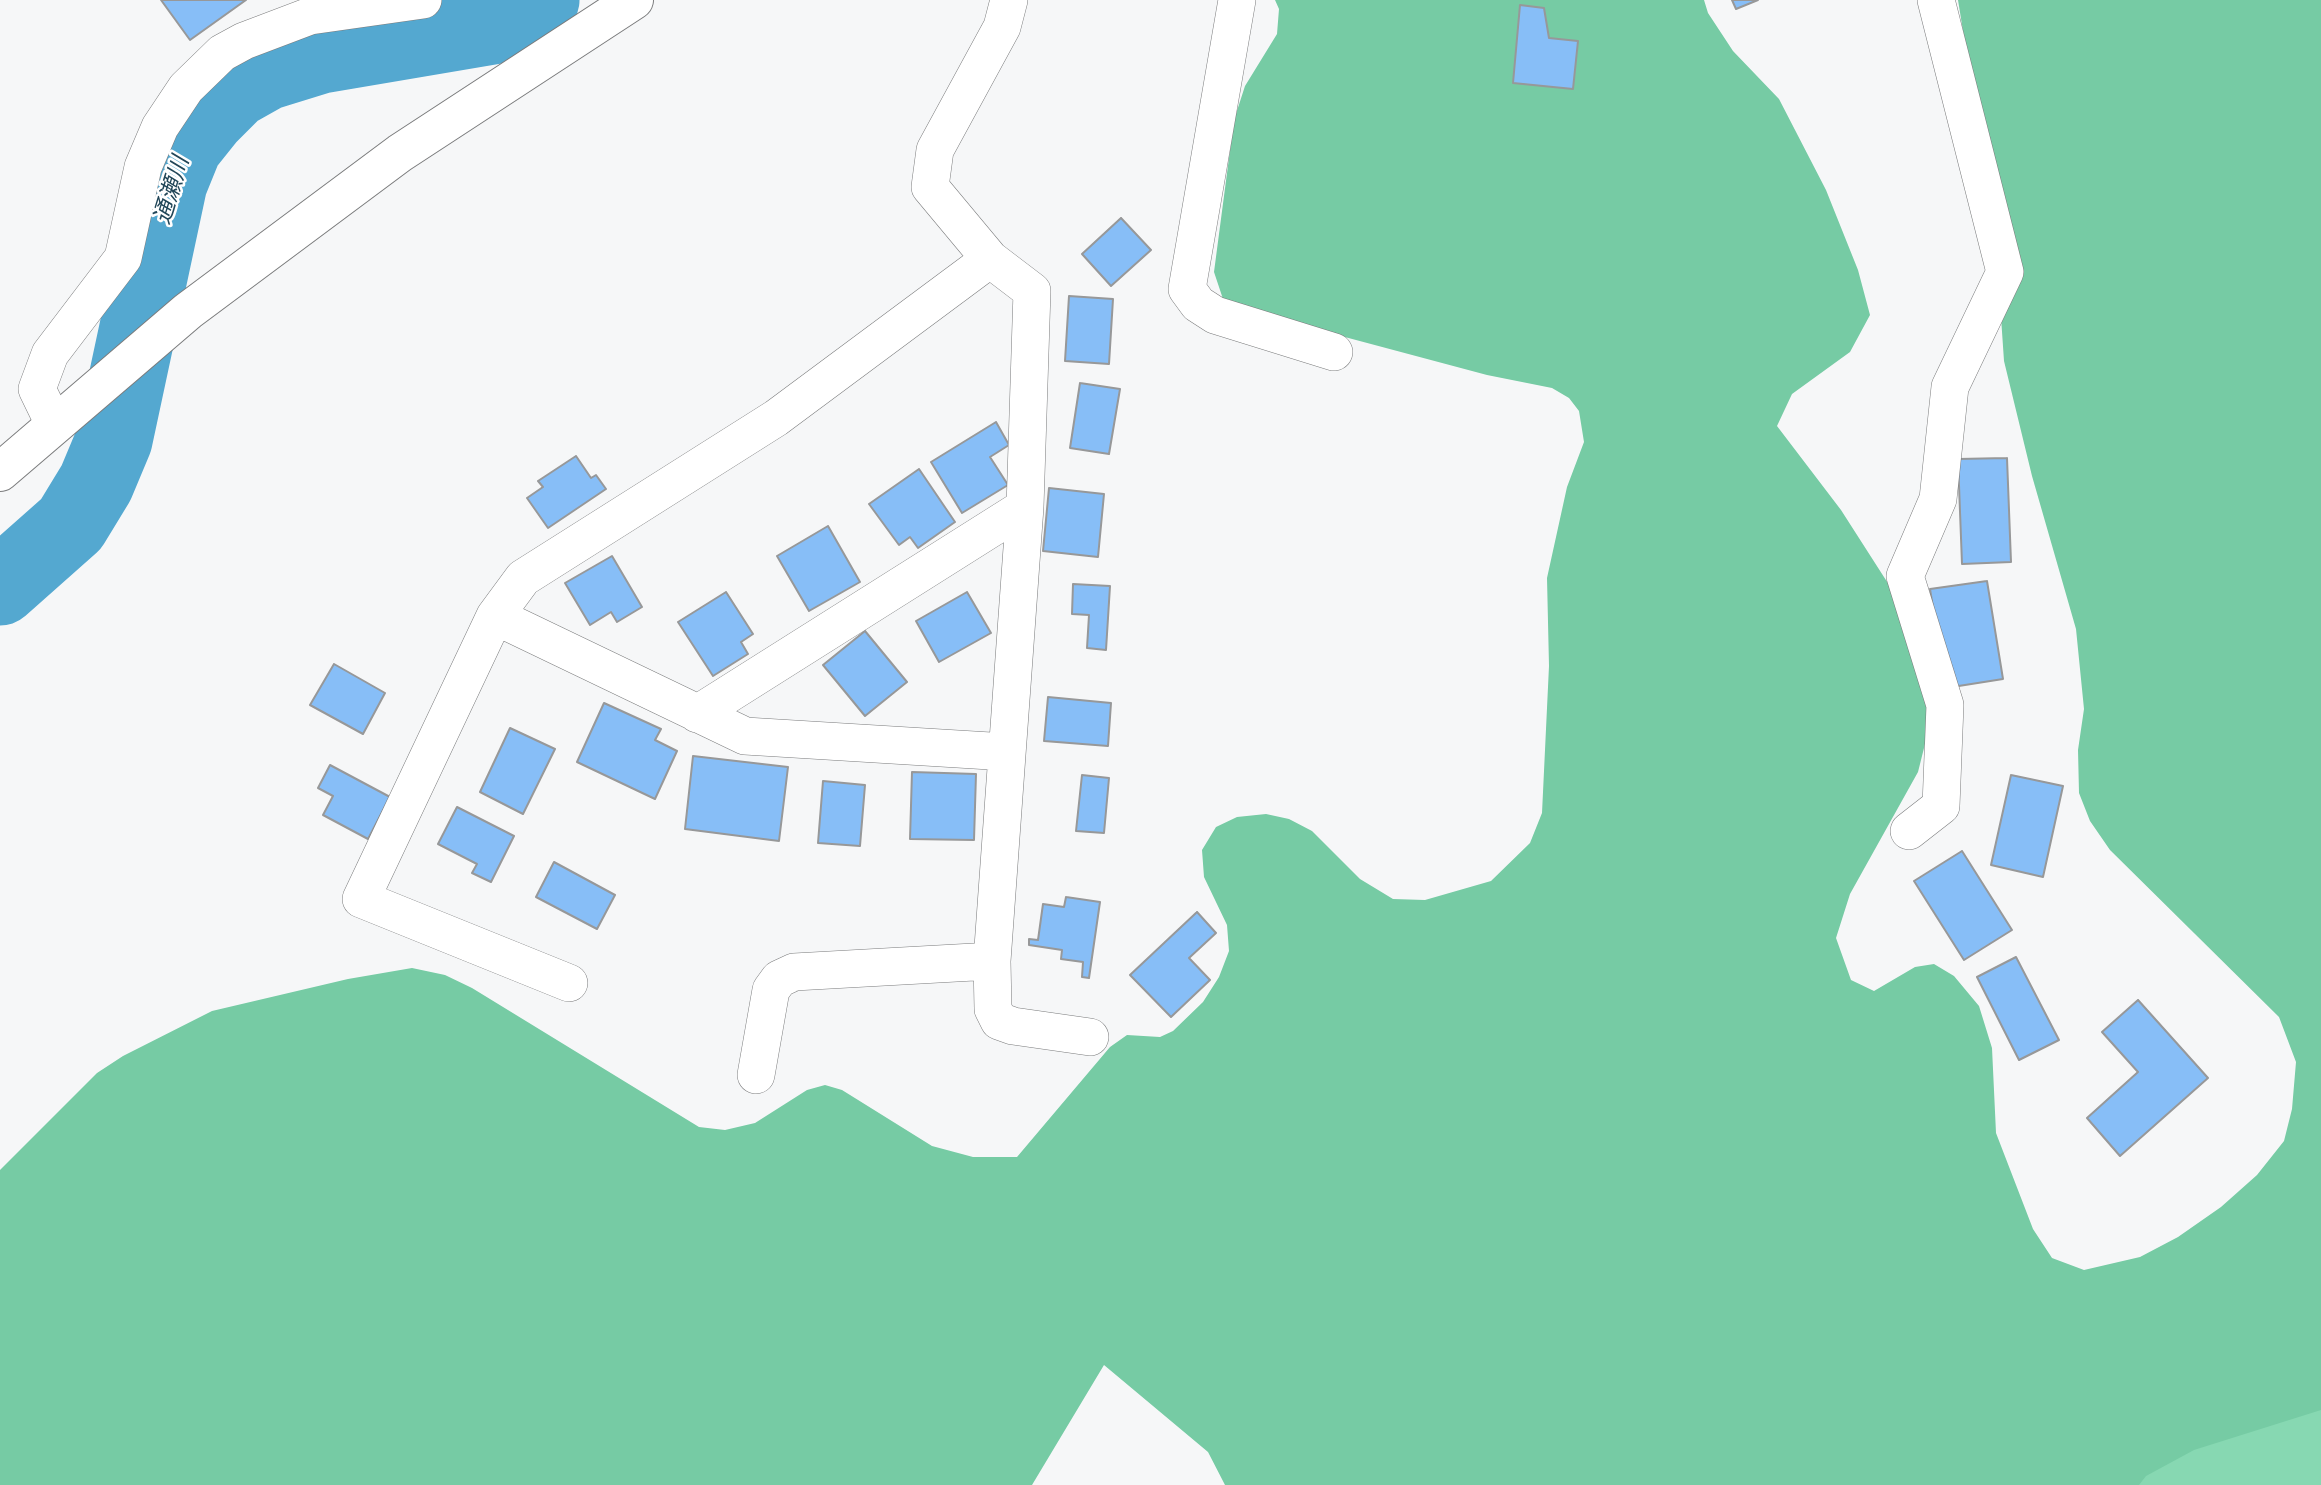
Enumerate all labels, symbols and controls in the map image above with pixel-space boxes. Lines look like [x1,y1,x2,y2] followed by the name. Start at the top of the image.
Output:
[148,153,194,227] water label: 通瀬川

